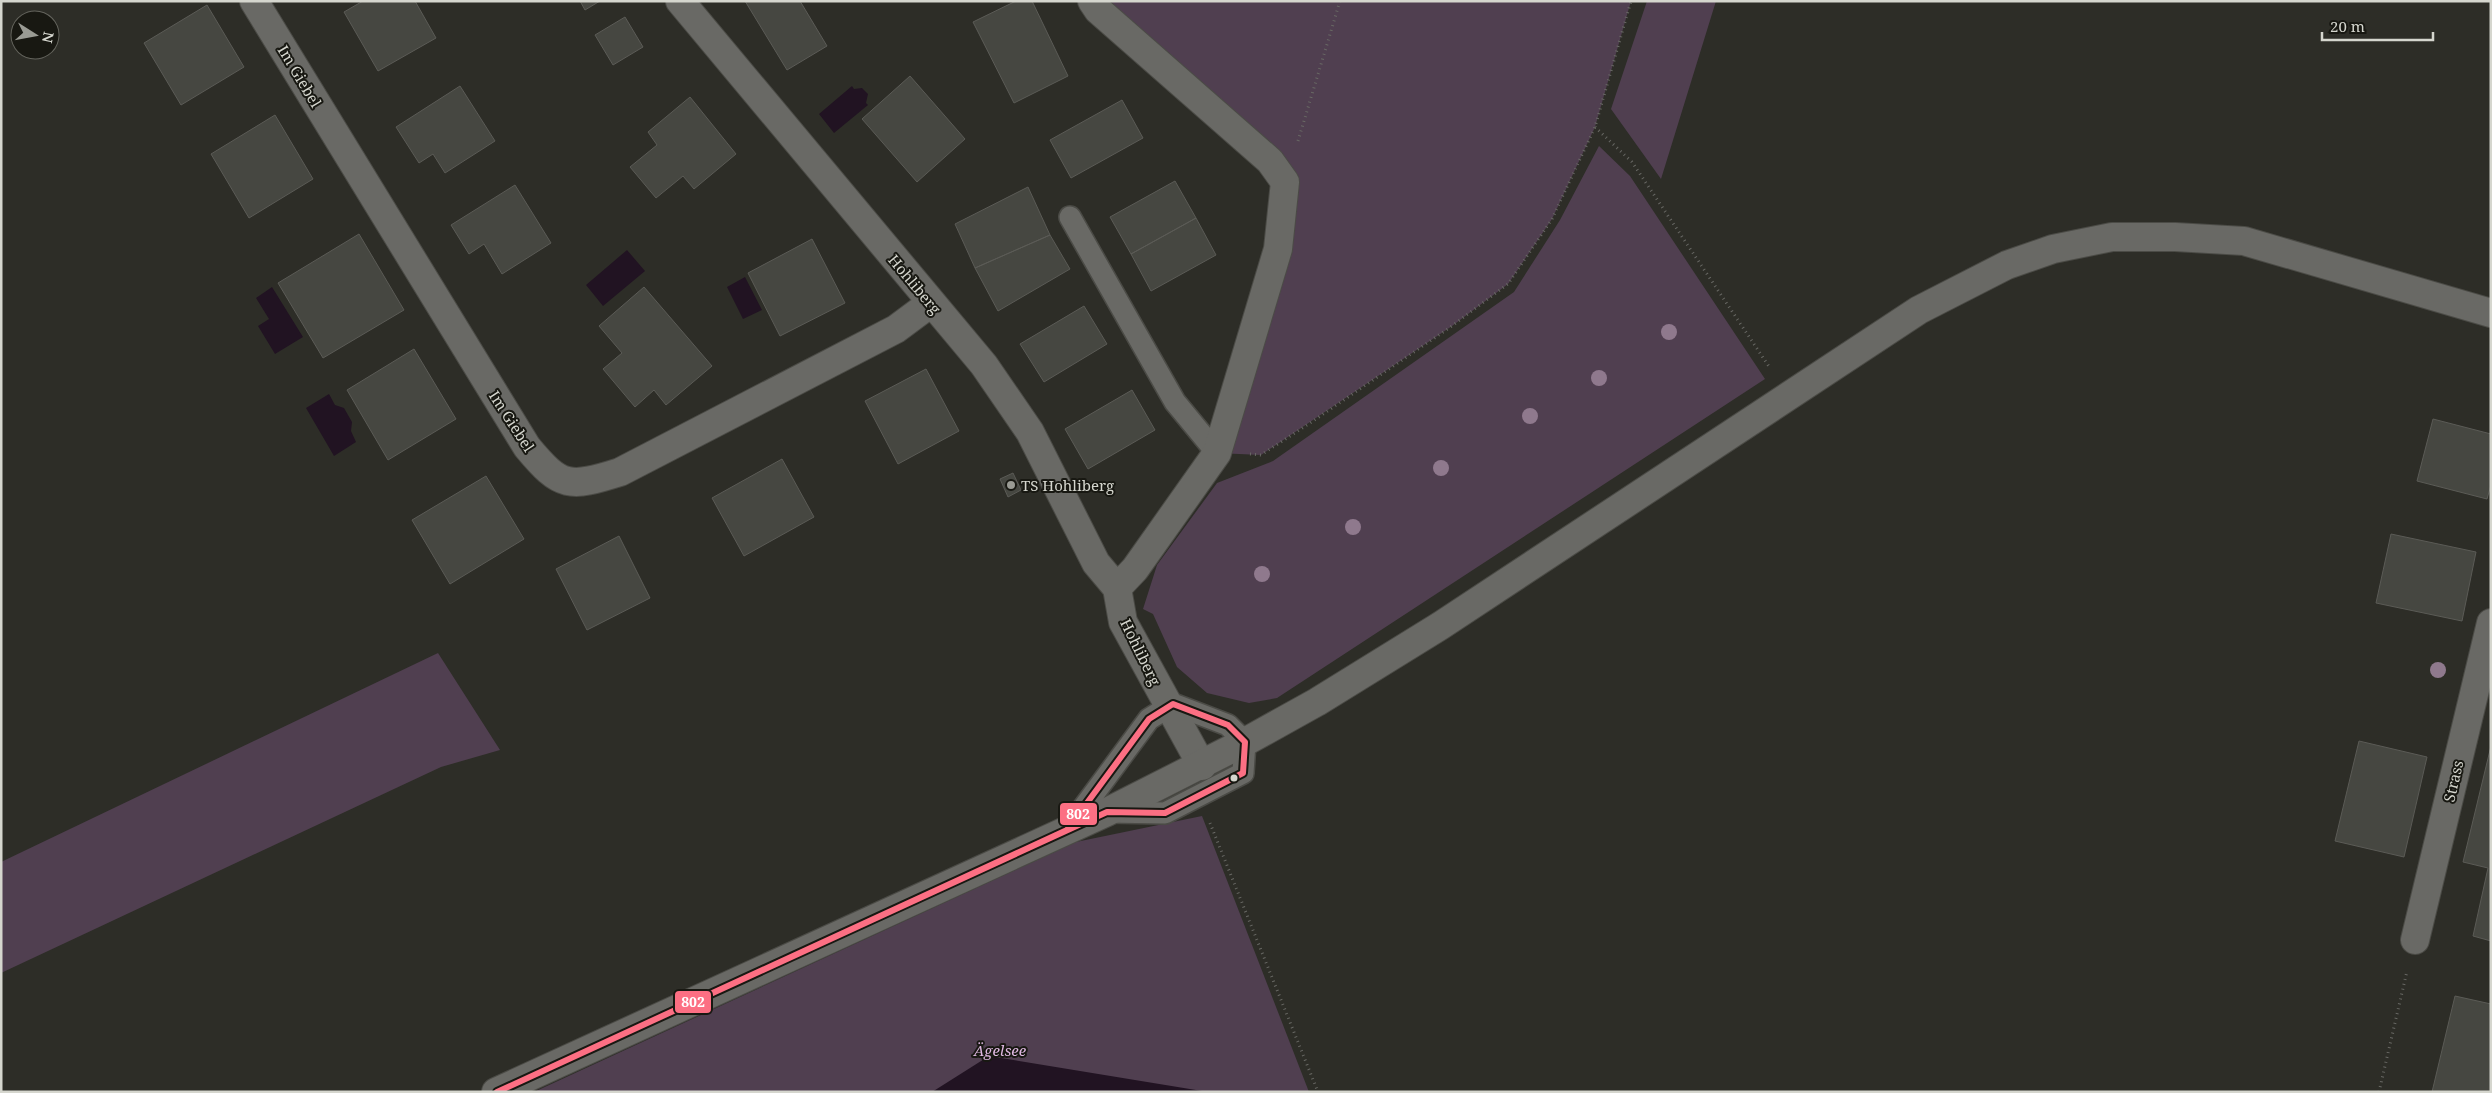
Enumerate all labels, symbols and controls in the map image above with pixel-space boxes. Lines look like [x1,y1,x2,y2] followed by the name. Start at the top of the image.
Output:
[10,10,60,60] north arrow
[2322,10,2433,42] scale bar
[2330,16,2365,36] text: 20 m
[38,30,59,45] text: N
[274,41,327,111] street label: Im Giebel
[884,250,946,318] street label: Hohliberg
[485,387,539,456] street label: Im Giebel
[1021,475,1114,495] place label: TS Hohliberg
[1005,479,1017,491] marker: TS Hohliberg
[1116,615,1166,689] street label: Hohliberg
[2439,758,2468,804] street label: Strass
[1229,773,1239,783] unlabelled marker
[1059,802,1098,826] line badge: 802
[1066,804,1090,823] text: 802
[674,990,712,1014] line badge: 802
[681,992,705,1011] text: 802
[973,1040,1027,1060] park label: Ägelsee

